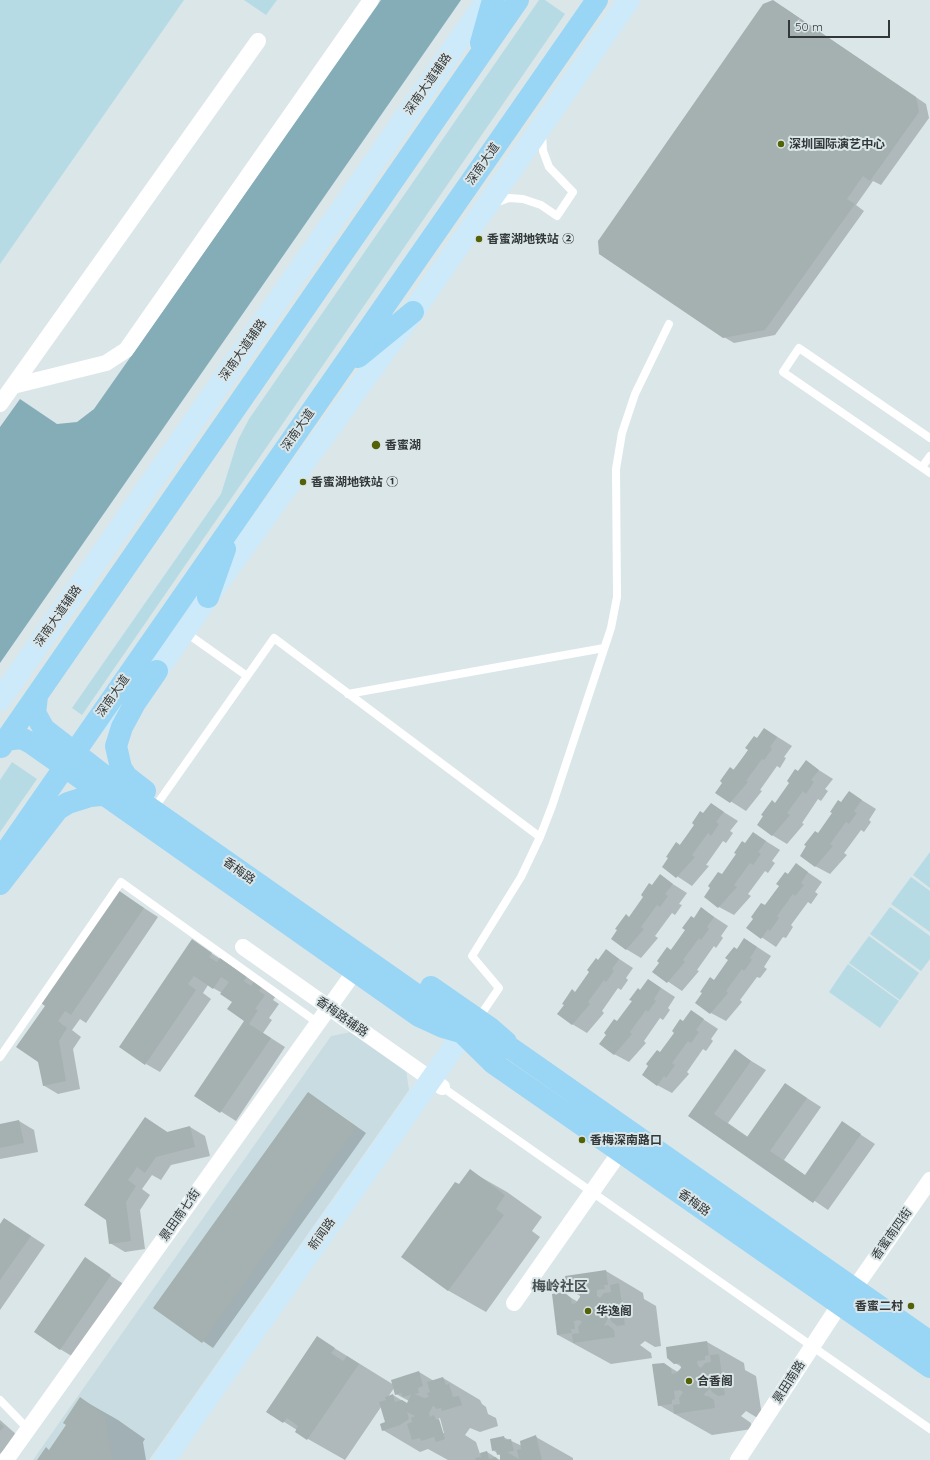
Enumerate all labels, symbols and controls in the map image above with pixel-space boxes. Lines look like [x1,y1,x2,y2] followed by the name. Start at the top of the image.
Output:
[790,12,892,38] scale bar
[795,19,823,34] text: 50 m
[401,50,455,118] street label: 深南大道辅路
[789,137,885,151] place label: 深圳国际演艺中心
[776,139,786,149] marker: 深圳国际演艺中心
[463,140,503,188] street label: 深南大道
[487,232,574,246] place label: 香蜜湖地铁站 ②
[474,234,484,244] marker: 香蜜湖地铁站 ②
[216,316,270,384] street label: 深南大道辅路
[278,406,318,454] street label: 深南大道
[385,438,421,452] place label: 香蜜湖
[370,439,382,451] marker: 香蜜湖
[311,475,398,489] place label: 香蜜湖地铁站 ①
[298,477,308,487] marker: 香蜜湖地铁站 ①
[31,582,85,650] street label: 深南大道辅路
[93,672,133,720] street label: 深南大道
[220,855,258,887] street label: 香梅路
[313,994,371,1040] street label: 香梅路辅路
[590,1133,662,1147] place label: 香梅深南路口
[577,1135,587,1145] marker: 香梅深南路口
[157,1186,203,1244] street label: 景田南七街
[675,1187,713,1219] street label: 香梅路
[869,1205,915,1263] street label: 香蜜南四街
[306,1215,338,1253] street label: 新闻路
[532,1279,588,1295] district label: 梅岭社区
[855,1299,903,1313] place label: 香蜜二村
[906,1301,916,1311] marker: 香蜜二村
[596,1304,632,1318] place label: 华逸阁
[583,1306,593,1316] marker: 华逸阁
[770,1358,808,1406] street label: 景田南路
[697,1374,733,1388] place label: 合香阁
[684,1376,694,1386] marker: 合香阁

